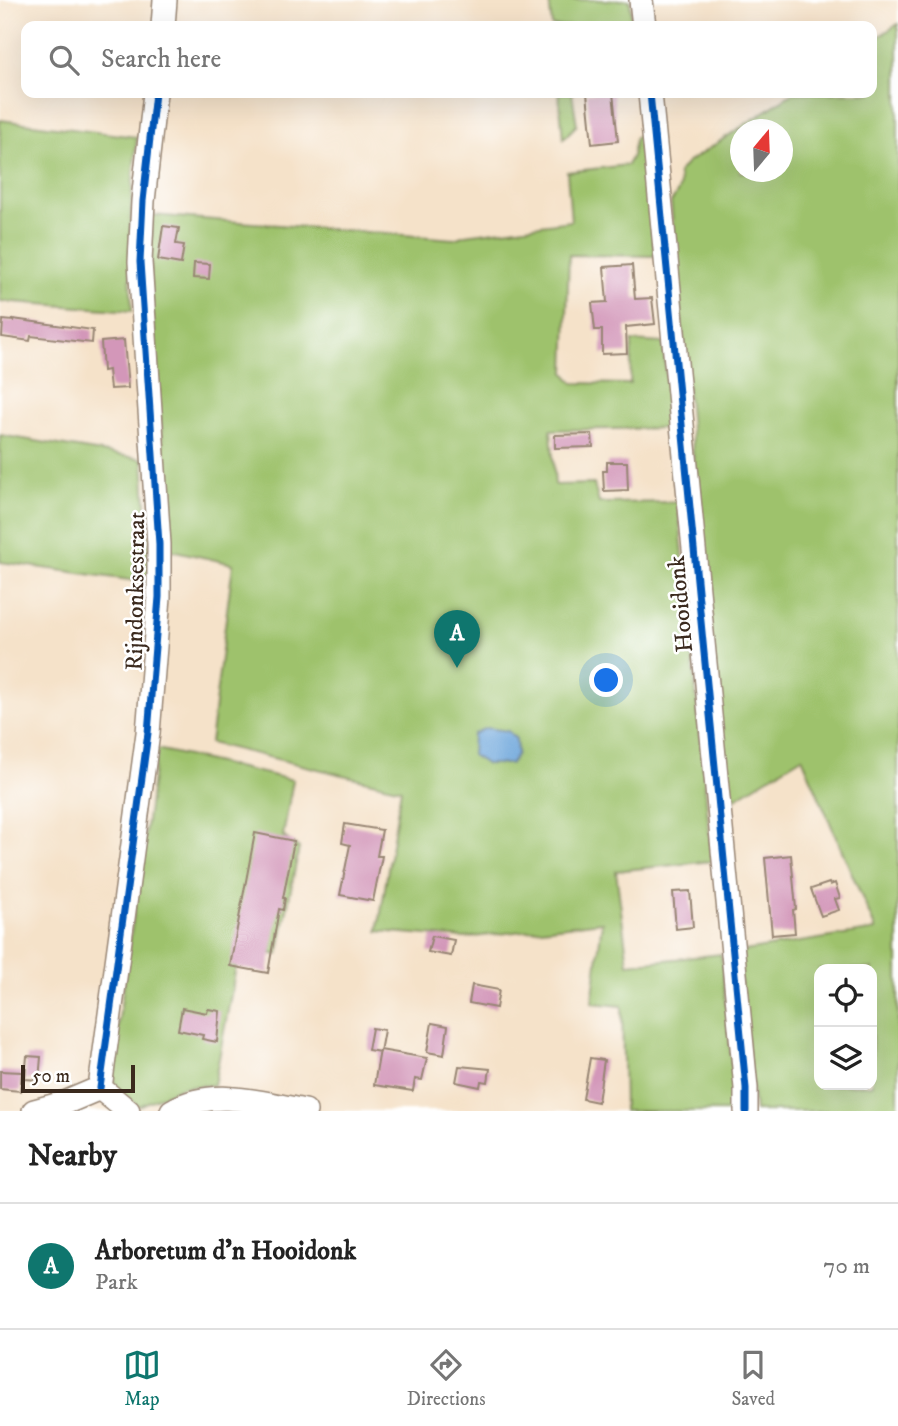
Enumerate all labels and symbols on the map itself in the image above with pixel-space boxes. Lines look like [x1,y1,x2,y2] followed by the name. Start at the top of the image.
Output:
[730,119,793,182] north arrow
[120,511,152,671] street label: Rijndonksestraat
[662,554,700,654] street label: Hooidonk
[434,610,480,668] pin: A
[589,663,623,697] your location
[21,1062,135,1094] scale bar

